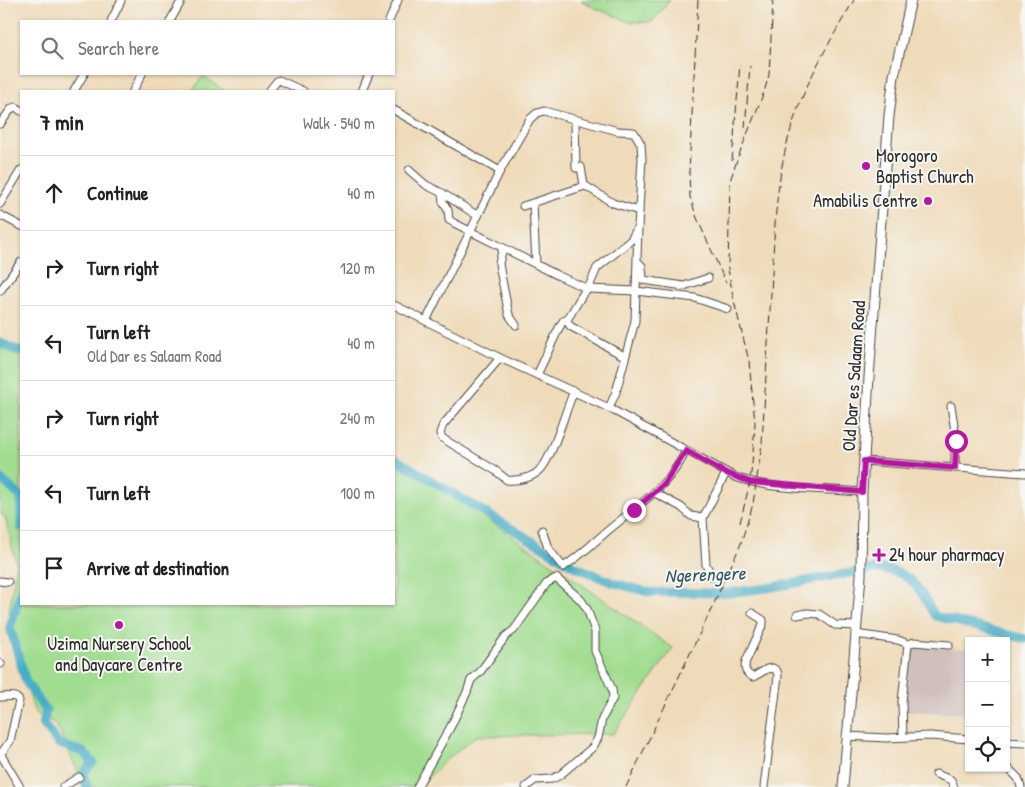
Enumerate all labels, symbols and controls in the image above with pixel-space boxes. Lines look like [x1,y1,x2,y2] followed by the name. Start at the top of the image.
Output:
[20,20,395,75] search box
[38,34,66,62] icon: search
[78,35,159,61] text: Search here
[40,108,84,137] text: 7 min
[303,112,375,134] text: Walk · 540 m
[876,143,974,189] place label: Morogoro Baptist Church
[860,160,872,172] marker: Morogoro Baptist Church
[40,179,68,207] icon: ahead
[87,180,148,206] text: Continue
[347,182,375,204] text: 40 m
[813,188,918,213] place label: Amabilis Centre
[922,195,934,207] marker: Amabilis Centre
[40,254,68,282] icon: right
[87,255,158,281] text: Turn right
[340,257,375,279] text: 120 m
[836,300,871,452] street label: Old Dar es Salaam Road
[87,319,150,345] text: Turn left
[40,329,68,357] icon: left
[347,332,375,354] text: 40 m
[87,345,221,367] text: Old Dar es Salaam Road
[40,404,68,432] icon: right
[87,405,158,431] text: Turn right
[340,407,375,429] text: 240 m
[945,430,968,453] route start
[40,479,68,507] icon: left
[87,480,150,506] text: Turn left
[340,482,375,504] text: 100 m
[623,499,646,522] route end
[889,542,1005,567] place label: 24 hour pharmacy
[873,549,885,561] marker: 24 hour pharmacy
[40,554,68,582] icon: arrive
[87,555,229,581] text: Arrive at destination
[664,560,747,588] water label: Ngerengere
[113,619,125,631] marker: Uzima Nursery School and Daycare Centre
[47,631,191,677] place label: Uzima Nursery School and Daycare Centre
[965,637,1010,772] map controls
[965,637,1010,682] button: +
[965,682,1010,727] button: −
[965,727,1010,772] button: locate

